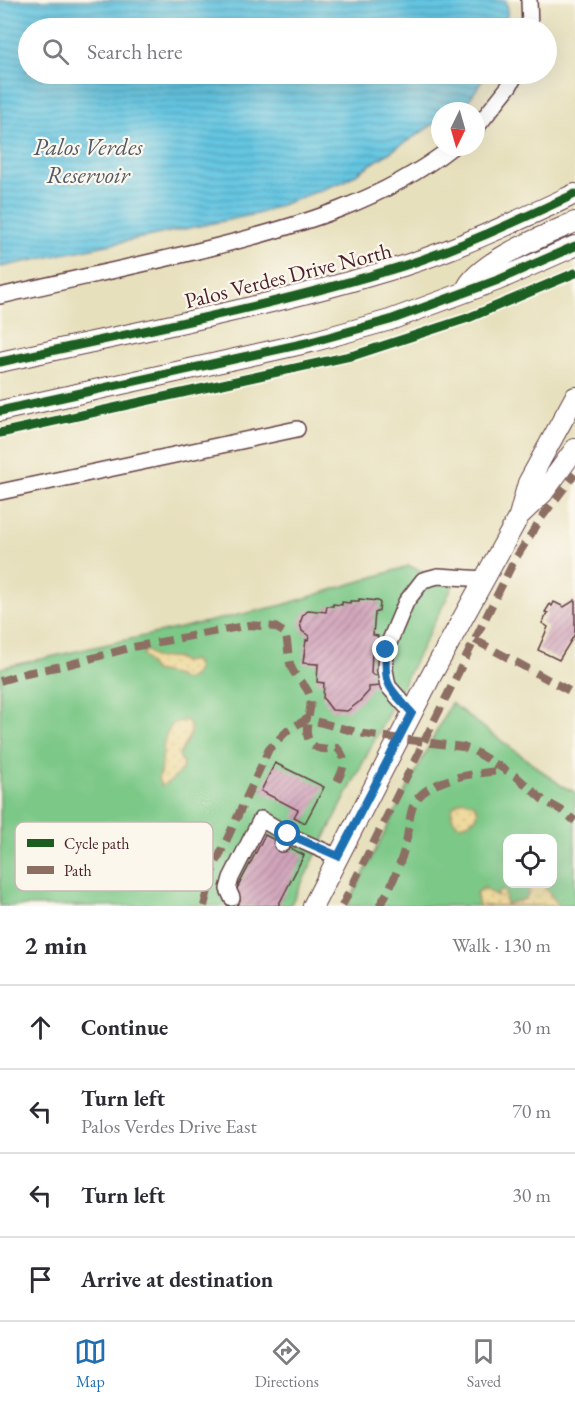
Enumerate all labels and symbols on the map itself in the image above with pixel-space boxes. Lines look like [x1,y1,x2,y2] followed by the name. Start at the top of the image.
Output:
[431,102,485,156] north arrow
[33,131,143,190] water label: Palos Verdes Reservoir
[182,236,395,315] street label: Palos Verdes Drive North
[372,636,398,662] route end
[274,820,300,846] route start
[15,822,213,891] legend
[64,833,129,854] text: Cycle path
[64,860,92,881] text: Path

